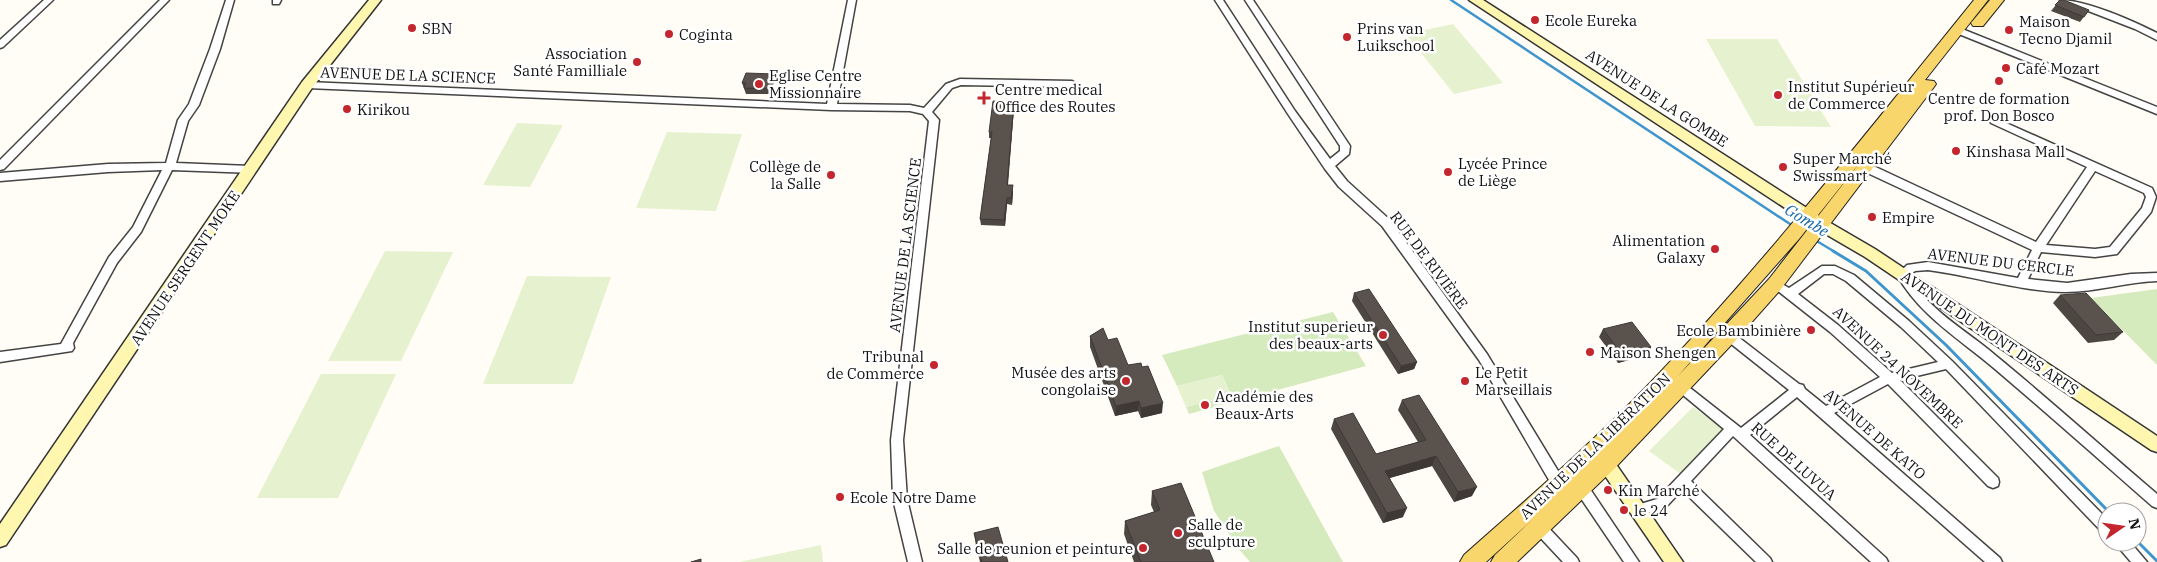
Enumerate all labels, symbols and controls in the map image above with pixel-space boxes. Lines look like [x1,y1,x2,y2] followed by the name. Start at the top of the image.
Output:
[1545,11,1637,30] place label: Ecole Eureka
[2019,12,2112,48] place label: Maison Tecno Djamil
[1529,14,1541,26] marker: Ecole Eureka
[422,19,453,38] place label: SBN
[1357,19,1435,55] place label: Prins van Luikschool
[406,22,418,34] marker: SBN
[2003,24,2015,36] marker: Maison Tecno Djamil
[679,25,733,44] place label: Coginta
[663,28,675,40] marker: Coginta
[1341,31,1353,43] marker: Prins van Luikschool
[513,44,627,80] place label: Association Santé Familliale
[1582,45,1732,151] street label: AVENUE DE LA GOMBE
[631,56,643,68] marker: Association Santé Familliale
[2016,59,2100,78] place label: Café Mozart
[320,62,496,88] street label: AVENUE DE LA SCIENCE
[2000,62,2012,74] marker: Café Mozart
[769,66,862,102] place label: Eglise Centre Missionnaire
[1993,75,2005,87] marker: Centre de formation prof. Don Bosco
[1788,77,1915,113] place label: Institut Supérieur de Commerce
[753,78,765,90] marker: Eglise Centre Missionnaire
[995,80,1116,116] place label: Centre medical Office des Routes
[1772,89,1784,101] marker: Institut Supérieur de Commerce
[1928,89,2070,125] place label: Centre de formation prof. Don Bosco
[977,91,991,105] marker: Centre medical Office des Routes
[357,100,410,119] place label: Kirikou
[341,103,353,115] marker: Kirikou
[1966,142,2065,161] place label: Kinshasa Mall
[1950,145,1962,157] marker: Kinshasa Mall
[1793,149,1892,185] place label: Super Marché Swissmart
[1458,154,1547,190] place label: Lycée Prince de Liège
[749,157,821,193] place label: Collège de la Salle
[885,157,925,333] street label: AVENUE DE LA SCIENCE
[1777,161,1789,173] marker: Super Marché Swissmart
[1442,166,1454,178] marker: Lycée Prince de Liège
[825,169,837,181] marker: Collège de la Salle
[126,187,244,349] street label: AVENUE SERGENT MOKE
[1781,199,1833,241] water label: Gombe
[1386,207,1472,313] street label: RUE DE RIVIÈRE
[1882,208,1935,227] place label: Empire
[1866,211,1878,223] marker: Empire
[1612,231,1705,267] place label: Alimentation Galaxy
[1709,243,1721,255] marker: Alimentation Galaxy
[1927,244,2075,280] street label: AVENUE DU CERCLE
[1898,266,2082,400] street label: AVENUE DU MONT DES ARTS
[1829,302,1967,432] street label: AVENUE 24 NOVEMBRE
[1248,317,1373,353] place label: Institut superieur des beaux-arts
[1676,321,1801,340] place label: Ecole Bambinière
[1805,324,1817,336] marker: Ecole Bambinière
[1377,329,1389,341] marker: Institut superieur des beaux-arts
[1600,343,1717,362] place label: Maison Shengen
[1584,346,1596,358] marker: Maison Shengen
[826,347,924,383] place label: Tribunal de Commerce
[928,359,940,371] marker: Tribunal de Commerce
[1011,363,1116,399] place label: Musée des arts congolaise
[1475,363,1552,399] place label: Le Petit Marseillais
[1516,369,1674,523] street label: AVENUE DE LA LIBÉRATION
[1120,375,1132,387] marker: Musée des arts congolaise
[1459,375,1471,387] marker: Le Petit Marseillais
[1820,384,1930,484] street label: AVENUE DE KATO
[1215,387,1313,423] place label: Académie des Beaux-Arts
[1199,399,1211,411] marker: Académie des Beaux-Arts
[1748,418,1841,505] street label: RUE DE LUVUA
[1618,481,1699,500] place label: Kin Marché
[1602,484,1614,496] marker: Kin Marché
[850,488,976,507] place label: Ecole Notre Dame
[834,491,846,503] marker: Ecole Notre Dame
[1634,501,1668,520] place label: le 24
[2097,502,2147,552] north arrow
[1618,504,1630,516] marker: le 24
[1188,515,1255,551] place label: Salle de sculpture
[2125,517,2145,531] text: N
[1172,527,1184,539] marker: Salle de sculpture
[937,539,1133,558] place label: Salle de reunion et peinture
[1137,542,1149,554] marker: Salle de reunion et peinture

